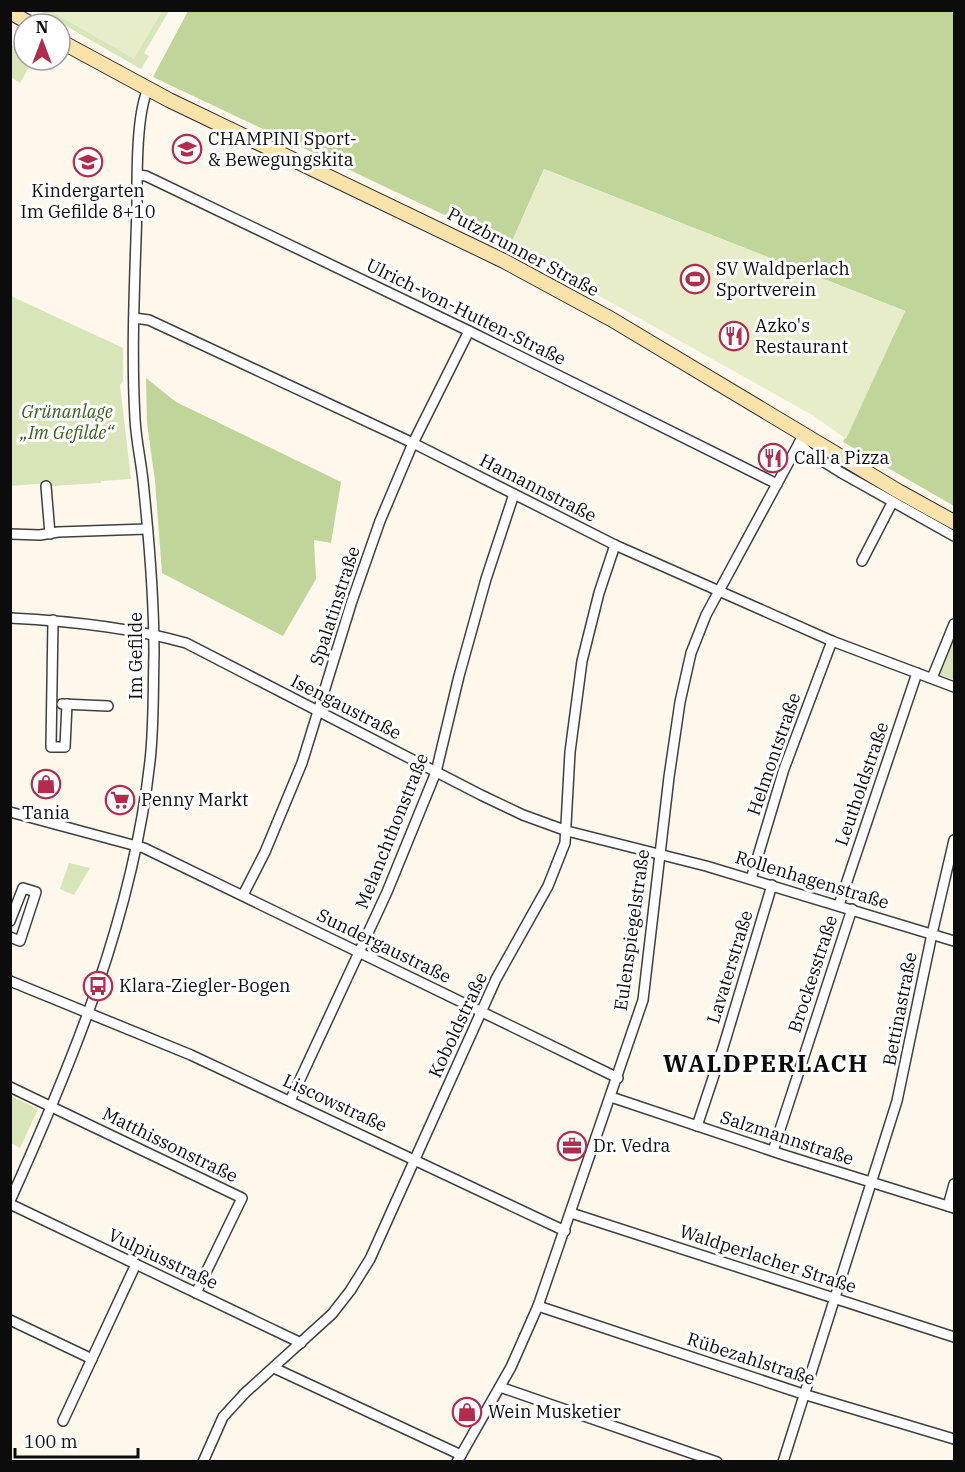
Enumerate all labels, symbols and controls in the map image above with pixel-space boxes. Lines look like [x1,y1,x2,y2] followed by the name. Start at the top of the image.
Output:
[12,12,72,72] north arrow
[36,17,48,37] text: N
[208,127,357,171] place label: CHAMPINI Sport- & Bewegungskita
[171,133,203,165] school or university icon: CHAMPINI Sport- & Bewegungskita
[72,146,104,178] school or university icon: Kindergarten Im Gefilde 8+10
[21,179,155,223] place label: Kindergarten Im Gefilde 8+10
[443,202,603,301] street label: Putzbrunner Straße
[363,253,570,370] street label: Ulrich-von-Hutten-Straße
[716,257,850,301] place label: SV Waldperlach Sportverein
[679,263,711,295] sports icon: SV Waldperlach Sportverein
[755,314,848,358] place label: Azko's Restaurant
[718,320,750,352] restaurant icon: Azko's Restaurant
[19,400,116,444] park label: Grünanlage „Im Gefilde“
[757,442,789,474] restaurant icon: Call a Pizza
[794,446,890,469] place label: Call a Pizza
[476,448,600,527] street label: Hamannstraße
[304,543,365,668] street label: Spalatinstraße
[124,612,147,700] street label: Im Gefilde
[287,669,405,744] street label: Isengaustraße
[742,689,805,818] street label: Helmontstraße
[830,719,893,849] street label: Leutholdstraße
[350,750,433,912] street label: Melanchthonstraße
[30,768,62,800] shop icon: Tania
[104,784,136,816] supermarket icon: Penny Markt
[141,788,248,811] place label: Penny Markt
[22,801,70,824] place label: Tania
[732,845,892,914] street label: Rollenhagenstraße
[609,848,654,1012] street label: Eulenspiegelstraße
[313,903,455,988] street label: Sundergaustraße
[701,907,758,1026] street label: Lavaterstraße
[783,912,842,1036] street label: Brockesstraße
[877,950,922,1068] street label: Bettinastraße
[423,968,492,1081] street label: Koboldstraße
[82,970,114,1002] bus stop icon: Klara-Ziegler-Bogen
[119,974,290,997] place label: Klara-Ziegler-Bogen
[663,1047,869,1079] district label: WALDPERLACH
[279,1068,391,1137] street label: Liscowstraße
[99,1102,242,1187] street label: Matthissonstraße
[718,1105,857,1170] street label: Salzmannstraße
[556,1130,588,1162] office icon: Dr. Vedra
[593,1134,671,1157] place label: Dr. Vedra
[677,1219,860,1298] street label: Waldperlacher Straße
[105,1223,222,1294] street label: Vulpiusstraße
[684,1327,818,1390] street label: Rübezahlstraße
[451,1396,483,1428] shop icon: Wein Musketier
[488,1400,621,1423] place label: Wein Musketier
[15,1421,138,1459] scale bar
[24,1430,78,1453] text: 100 m

